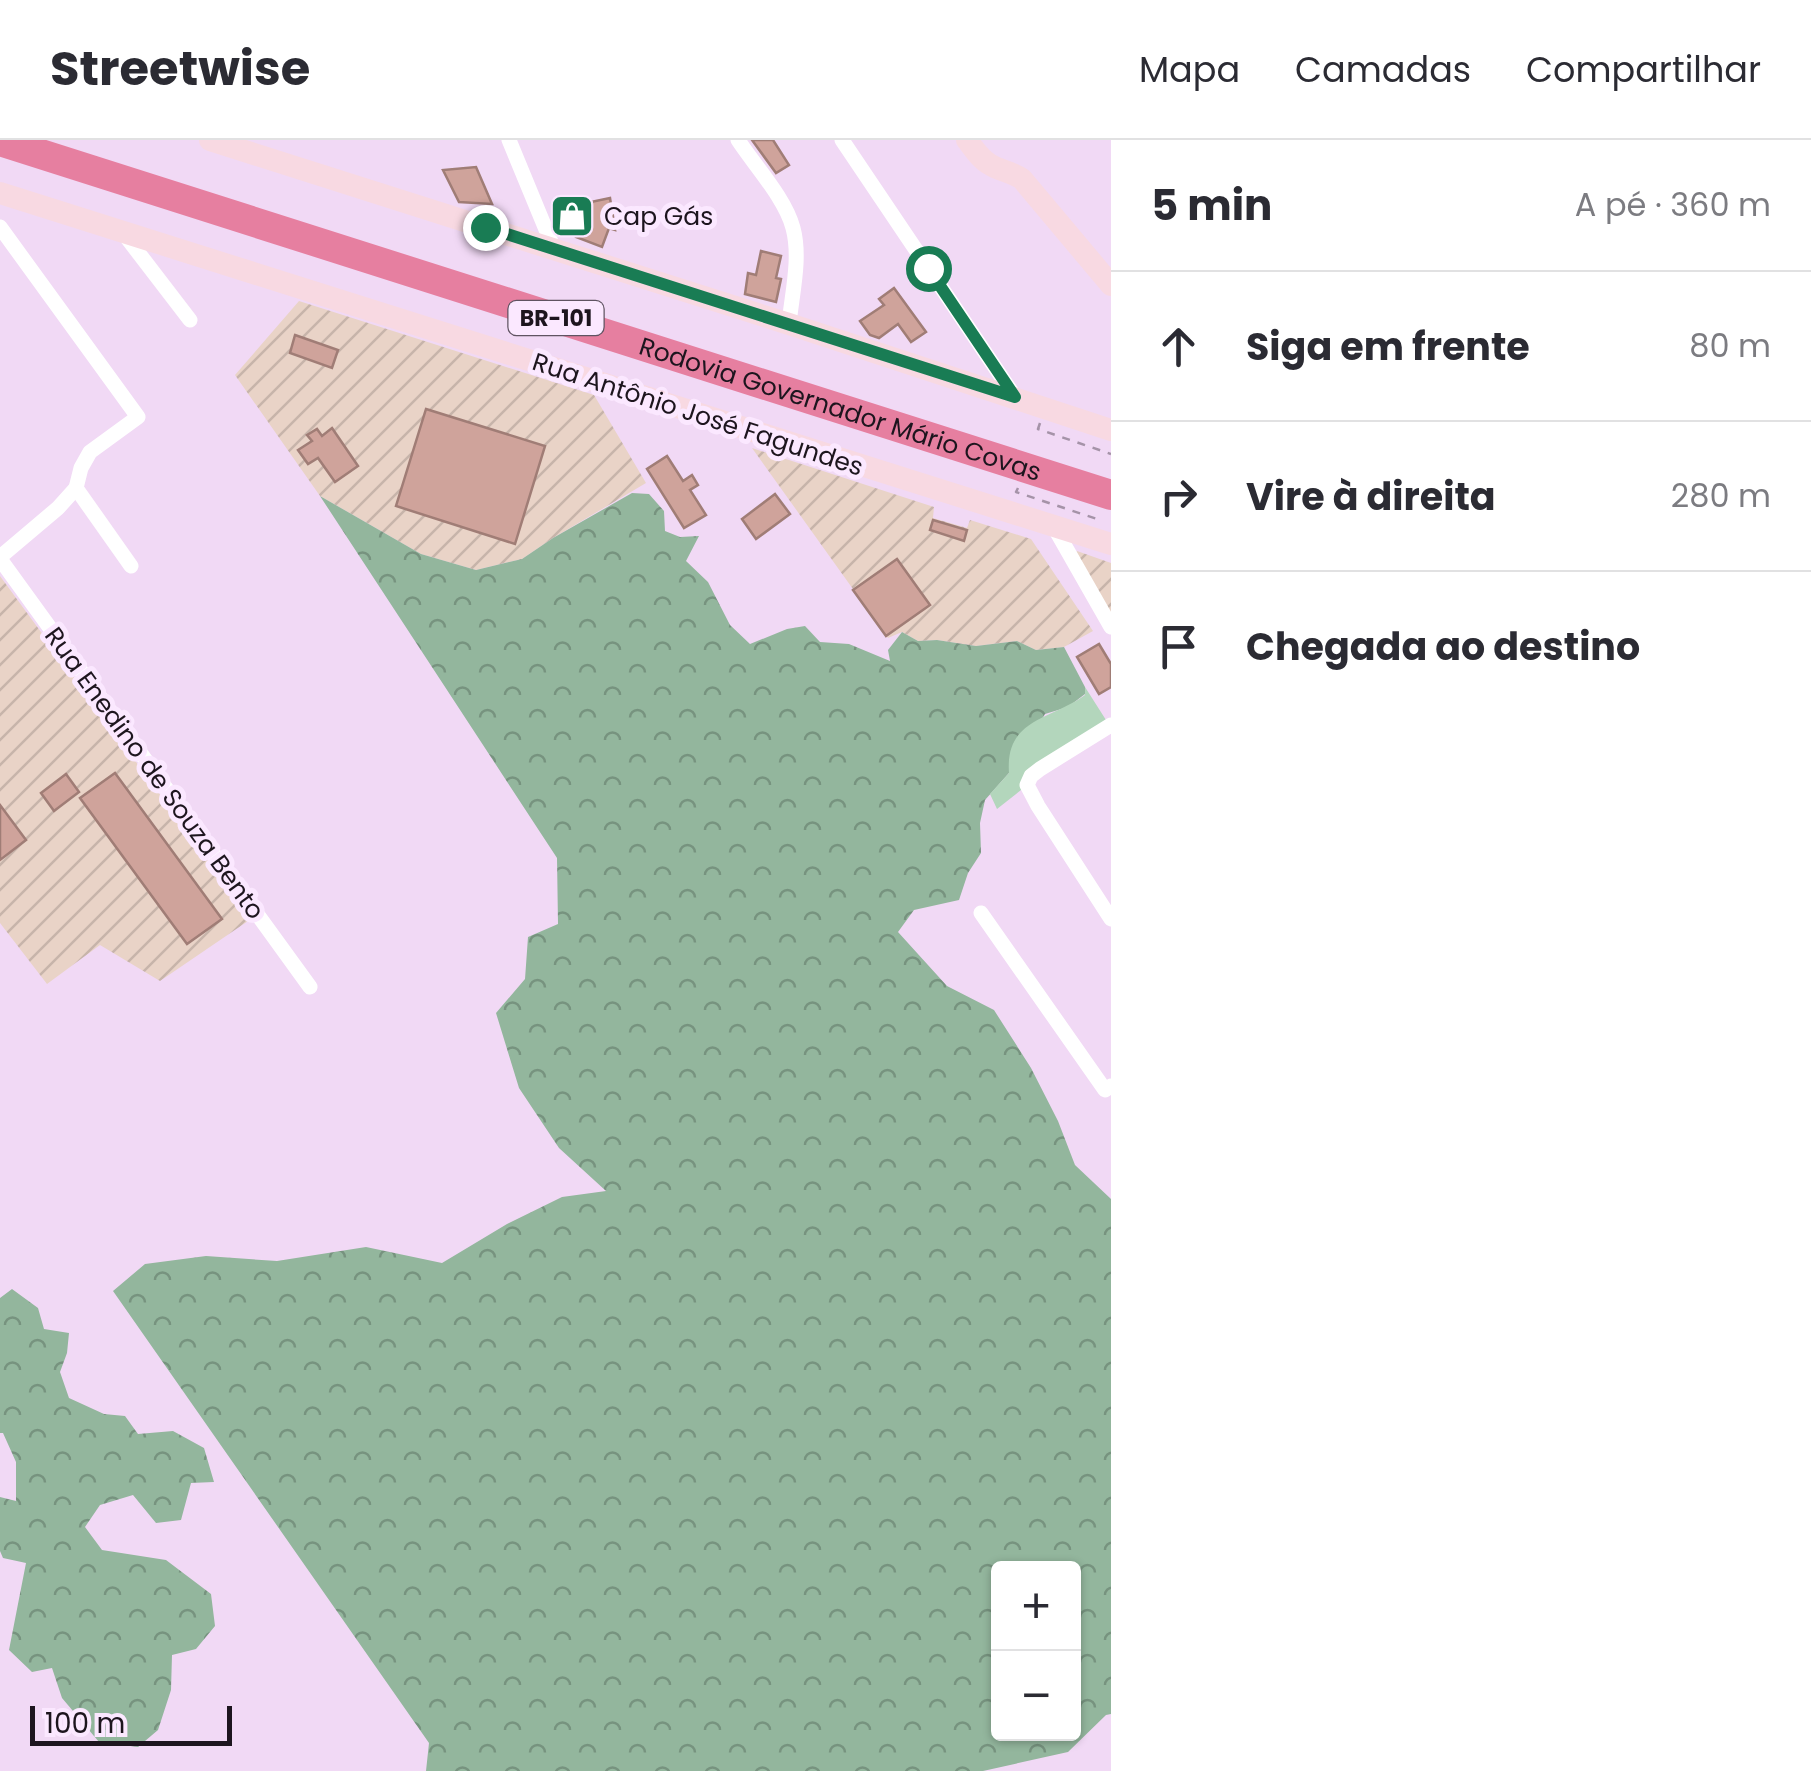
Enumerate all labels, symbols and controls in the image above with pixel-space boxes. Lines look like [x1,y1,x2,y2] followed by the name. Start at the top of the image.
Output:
[50,35,310,102] text: Streetwise
[1139,45,1240,94] text: Mapa
[1295,45,1471,94] text: Camadas
[1526,45,1761,94] text: Compartilhar
[1151,176,1272,235] text: 5 min
[1575,182,1771,227] text: A pé · 360 m
[549,193,595,239] shop icon: Cap Gás
[604,199,713,234] place label: Cap Gás
[463,205,509,251] route end
[906,246,952,292] route start
[508,301,604,335] road number: BR-101
[1151,319,1206,374] icon: ahead
[1246,320,1530,373] text: Siga em frente
[1689,323,1771,368] text: 80 m
[635,329,1046,490] street label: Rodovia Governador Mário Covas
[528,344,868,485] street label: Rua Antônio José Fagundes
[1151,469,1206,524] icon: right
[1246,470,1496,523] text: Vire à direita
[1671,473,1771,518] text: 280 m
[1151,619,1206,674] icon: arrive
[37,620,273,927] street label: Rua Enedino de Souza Bento
[1246,620,1640,673] text: Chegada ao destino
[991,1561,1081,1741] map controls
[991,1561,1081,1651] button: +
[991,1651,1081,1741] button: −
[30,1701,232,1746] scale bar
[45,1704,125,1743] text: 100 m

